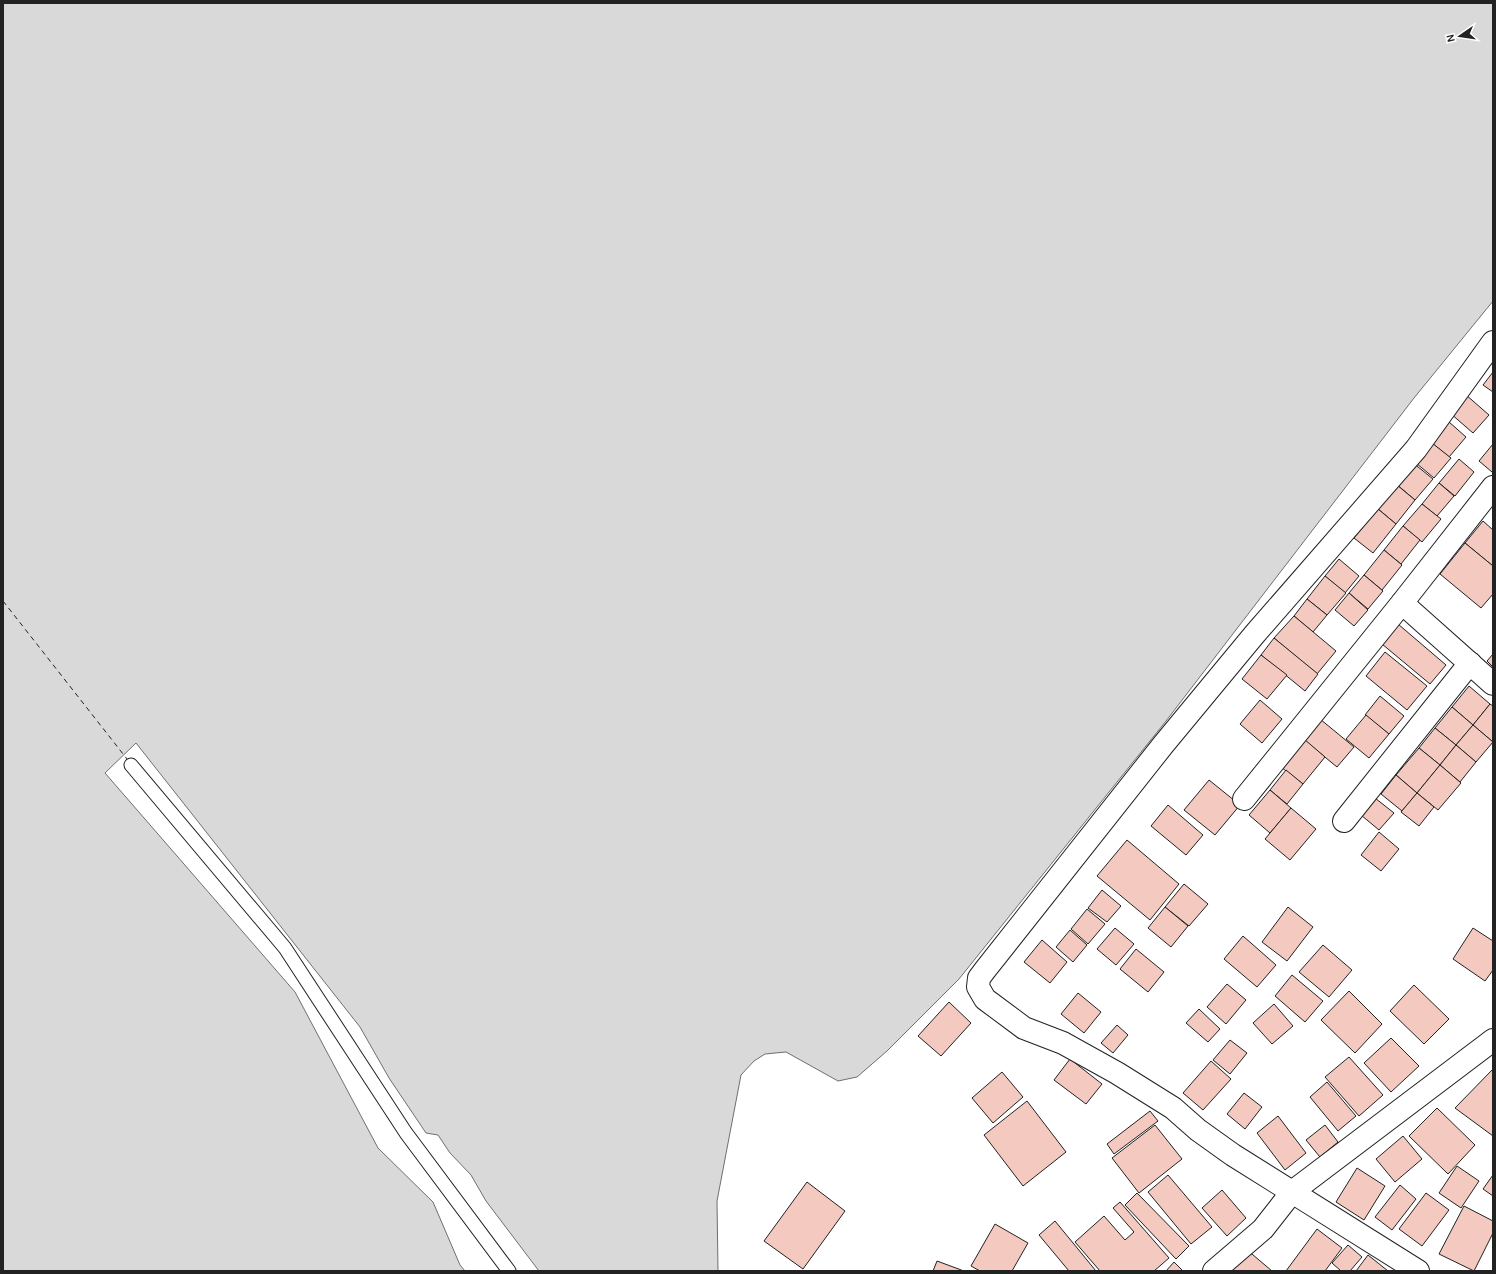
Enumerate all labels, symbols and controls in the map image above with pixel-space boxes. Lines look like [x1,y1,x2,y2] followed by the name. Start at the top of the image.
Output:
[1440,16,1480,56] north arrow
[1444,33,1458,43] text: N

